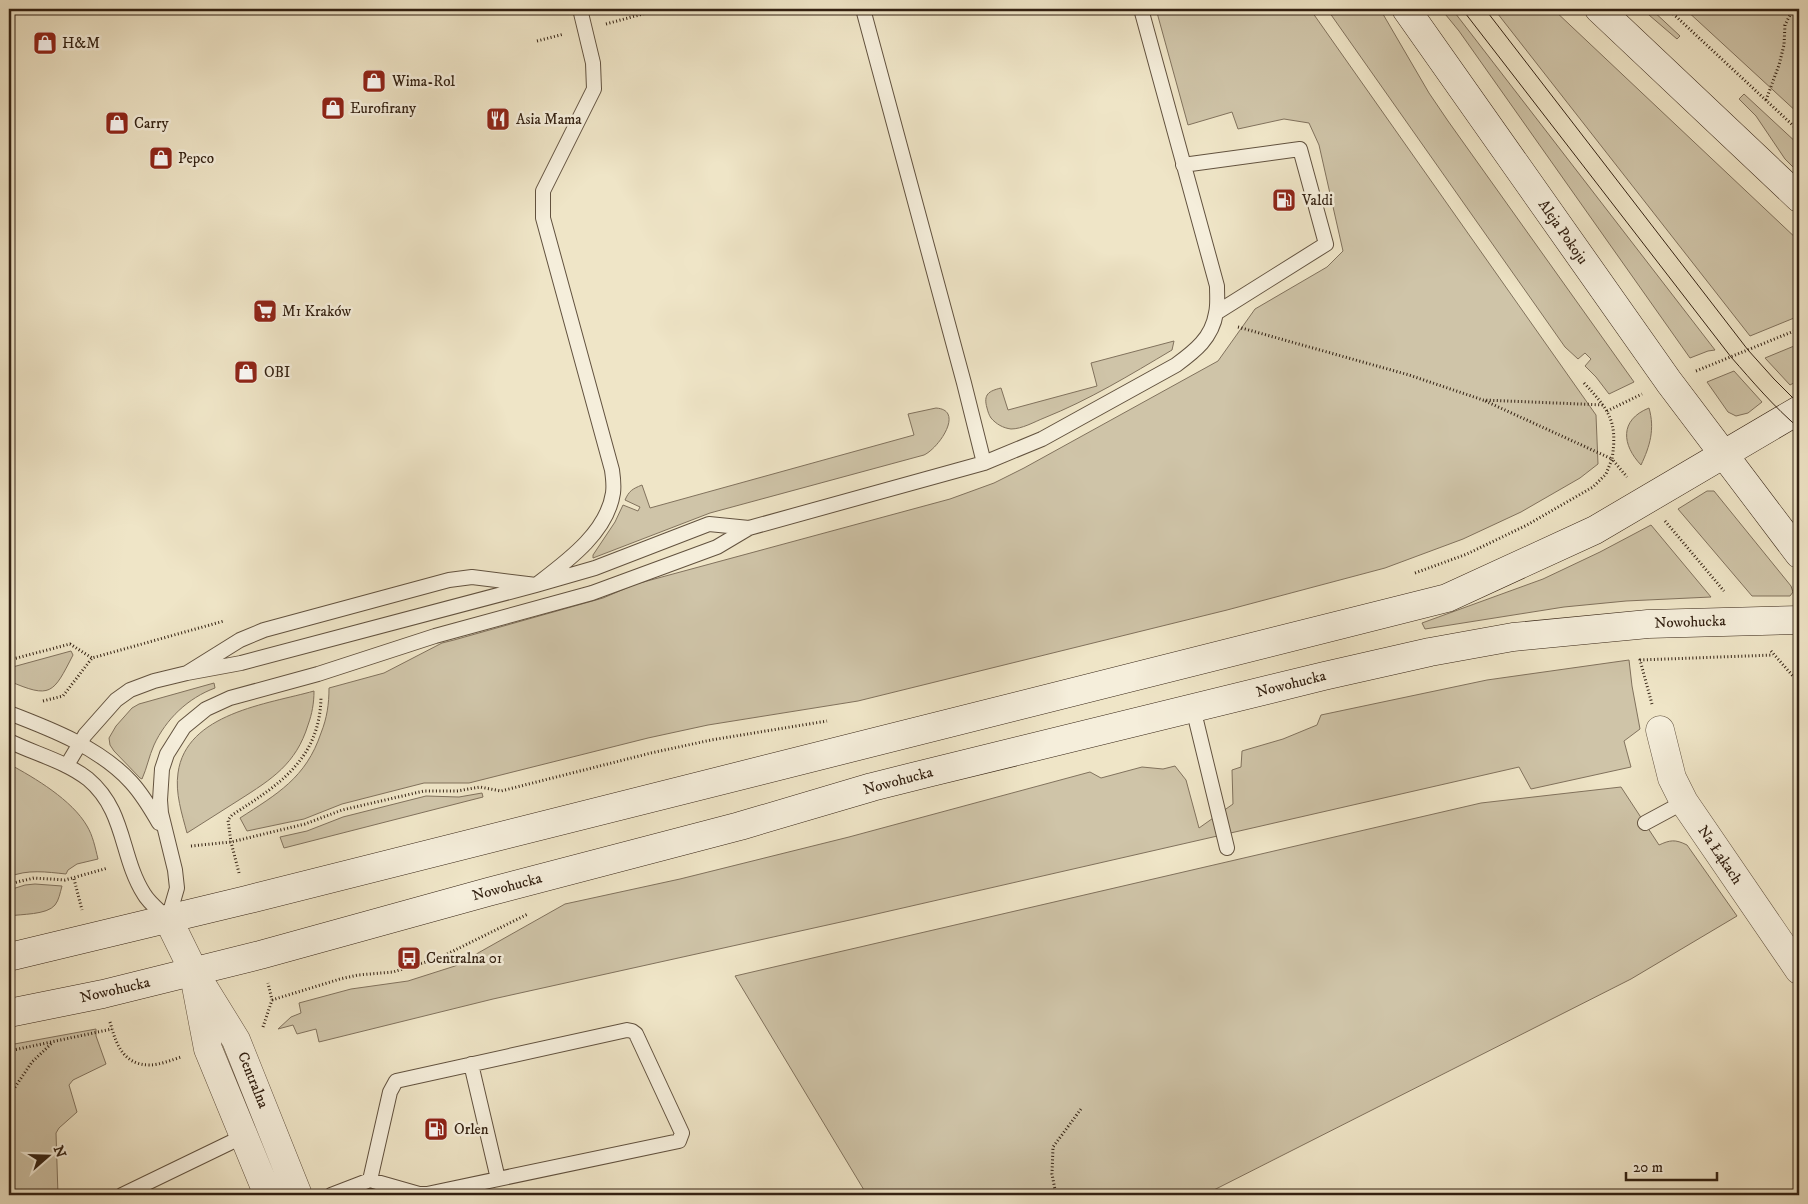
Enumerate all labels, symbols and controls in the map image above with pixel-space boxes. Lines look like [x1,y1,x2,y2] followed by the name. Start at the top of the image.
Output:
[32,30,58,56] shop icon: H&M
[62,34,100,53] place label: H&M
[361,68,387,94] shop icon: Wima-Rol
[391,72,455,91] place label: Wima-Rol
[320,95,346,121] shop icon: Eurofirany
[350,99,417,118] place label: Eurofirany
[485,106,511,132] restaurant icon: Asia Mama
[104,110,130,136] shop icon: Carry
[516,110,582,129] place label: Asia Mama
[134,114,170,133] place label: Carry
[148,145,174,171] shop icon: Pepco
[178,149,214,168] place label: Pepco
[1271,187,1297,213] fuel station icon: Valdi
[1301,191,1333,210] place label: Valdi
[1534,196,1592,268] street label: Aleja Pokoju
[252,298,278,324] supermarket icon: M1 Kraków
[282,302,352,321] place label: M1 Kraków
[233,359,259,385] shop icon: OBI
[264,363,290,382] place label: OBI
[1654,611,1727,633] street label: Nowohucka
[1254,666,1329,702] street label: Nowohucka
[861,762,936,799] street label: Nowohucka
[1693,822,1747,888] street label: Na Łąkach
[470,868,545,905] street label: Nowohucka
[396,945,422,971] bus stop icon: Centralna 01
[426,949,502,968] place label: Centralna 01
[78,973,153,1007] street label: Nowohucka
[233,1049,273,1112] street label: Centralna
[423,1116,449,1142] fuel station icon: Orlen
[454,1120,489,1139] place label: Orlen
[22,1132,72,1182] north arrow
[49,1143,70,1161] text: N
[1626,1149,1717,1181] scale bar
[1633,1158,1663,1177] text: 20 m

